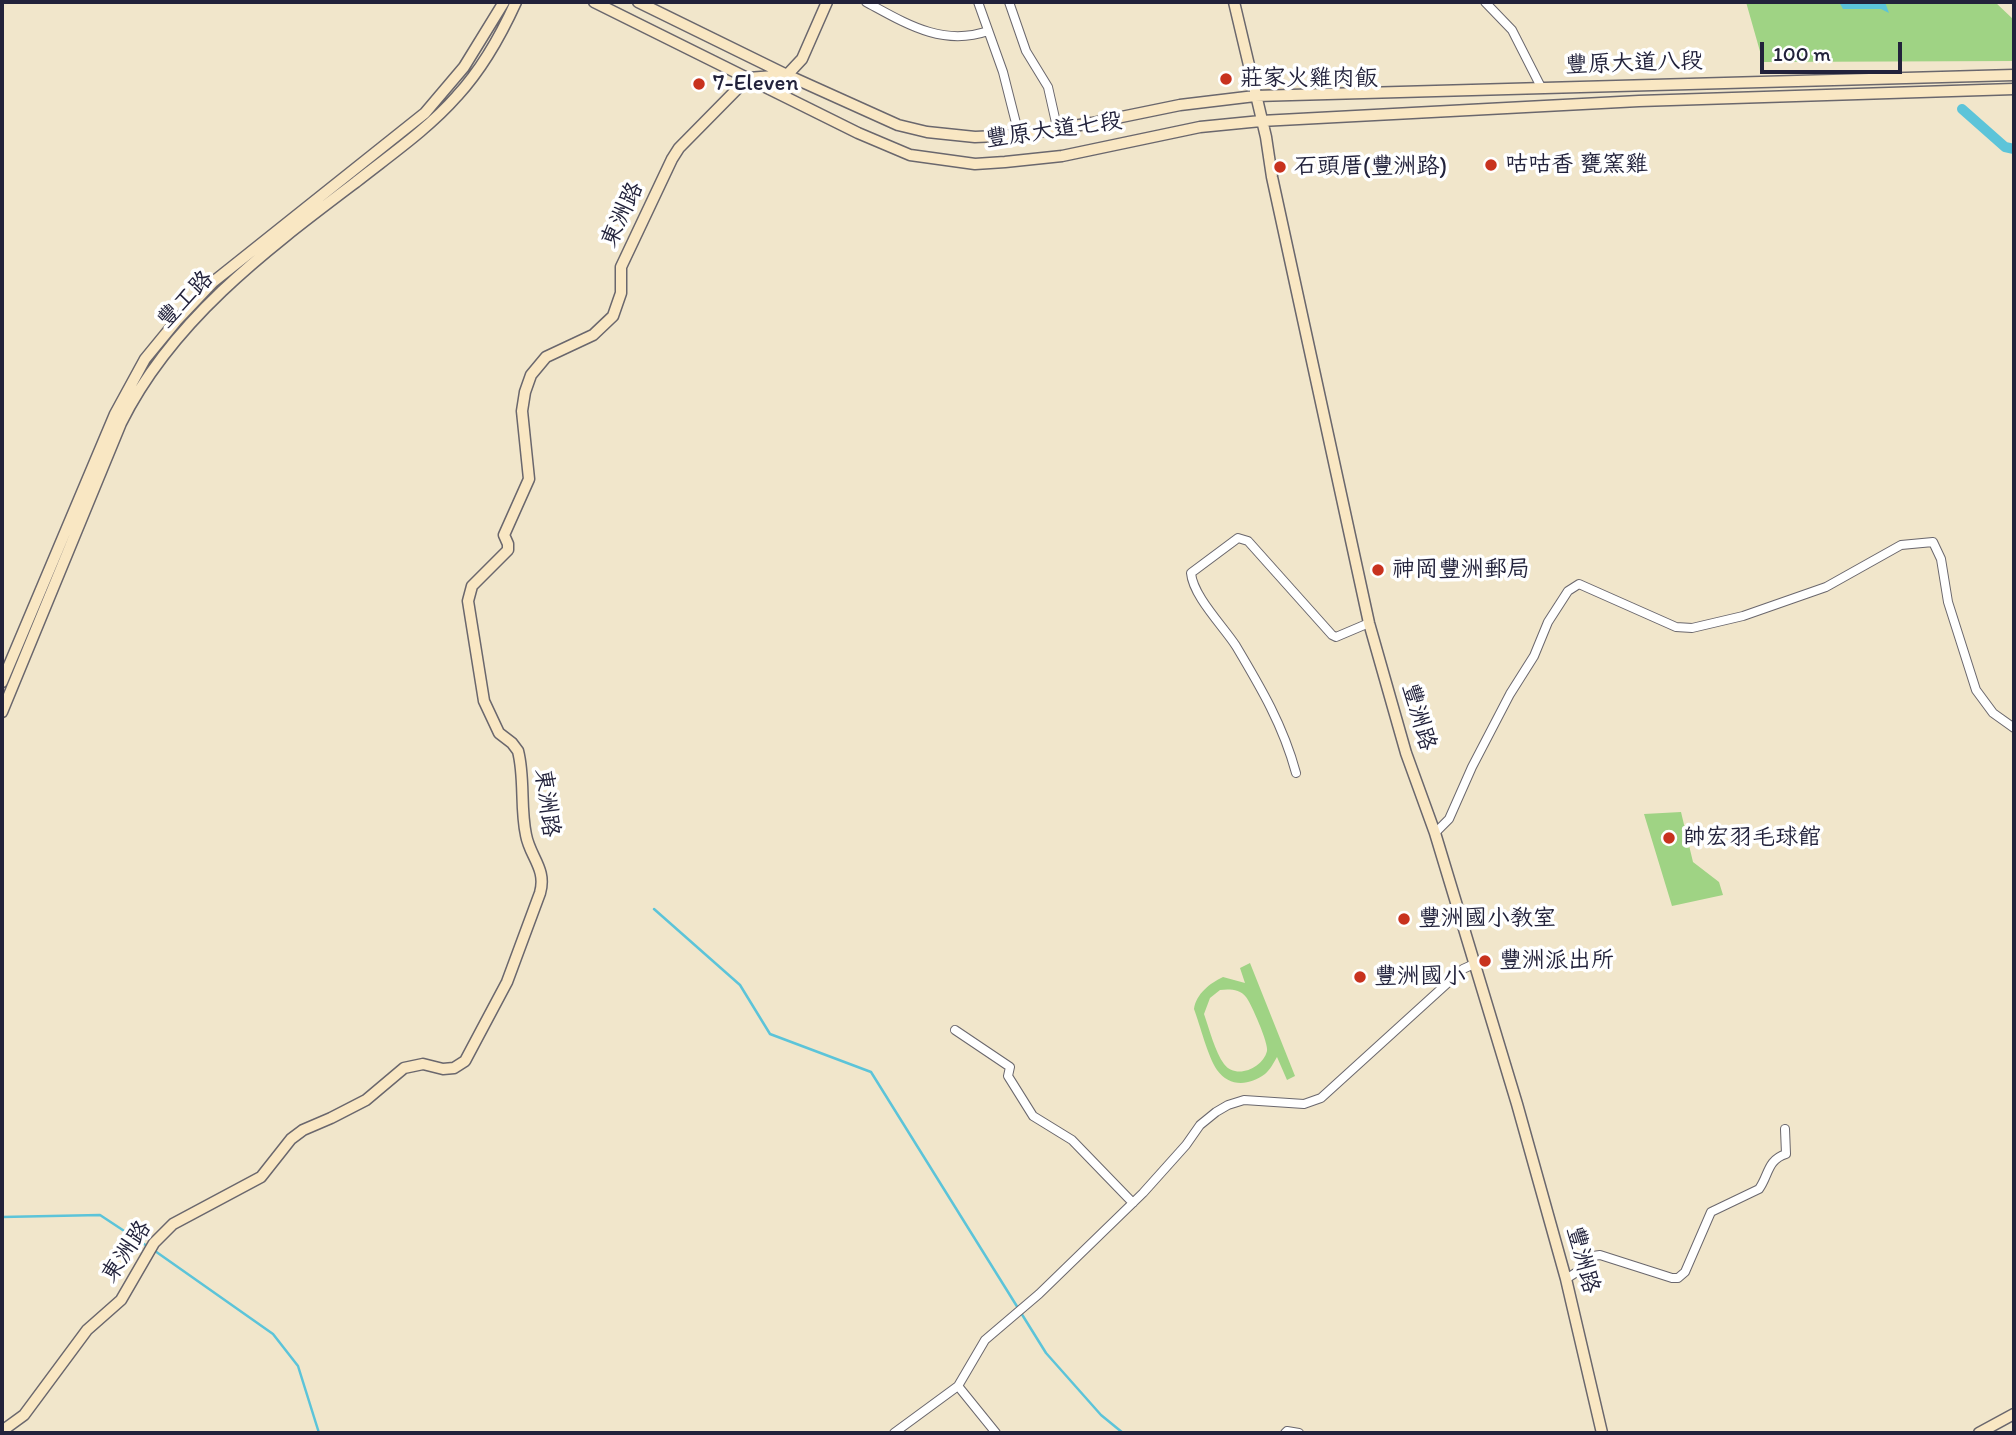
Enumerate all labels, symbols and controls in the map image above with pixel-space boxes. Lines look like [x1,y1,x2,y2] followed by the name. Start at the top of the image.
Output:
[1764,28,1906,72] scale bar
[1773,41,1831,66] text: 100 m
[1565,48,1703,80] street label: 豐原大道八段
[1240,65,1378,93] place label: 莊家火雞肉飯
[713,70,798,98] place label: 7-Eleven
[1218,71,1234,87] marker: 莊家火雞肉飯
[691,76,707,92] marker: 7-Eleven
[984,108,1124,154] street label: 豐原大道七段
[1505,151,1648,179] place label: 咕咕香 甕窯雞
[1294,153,1447,181] place label: 石頭厝(豐洲路)
[1483,157,1499,173] marker: 咕咕香 甕窯雞
[1272,159,1288,175] marker: 石頭厝(豐洲路)
[596,178,650,252] street label: 東洲路
[152,266,220,334] street label: 豐工路
[1392,556,1530,584] place label: 神岡豐洲郵局
[1370,562,1386,578] marker: 神岡豐洲郵局
[1395,680,1441,754] street label: 豐洲路
[528,767,564,839] street label: 東洲路
[1683,824,1821,852] place label: 帥宏羽毛球館
[1661,830,1677,846] marker: 帥宏羽毛球館
[1418,905,1556,933] place label: 豐洲國小教室
[1396,911,1412,927] marker: 豐洲國小教室
[1499,947,1614,975] place label: 豐洲派出所
[1477,953,1493,969] marker: 豐洲派出所
[1374,963,1466,991] place label: 豐洲國小
[1352,969,1368,985] marker: 豐洲國小
[96,1216,158,1288] street label: 東洲路
[1560,1223,1604,1297] street label: 豐洲路

